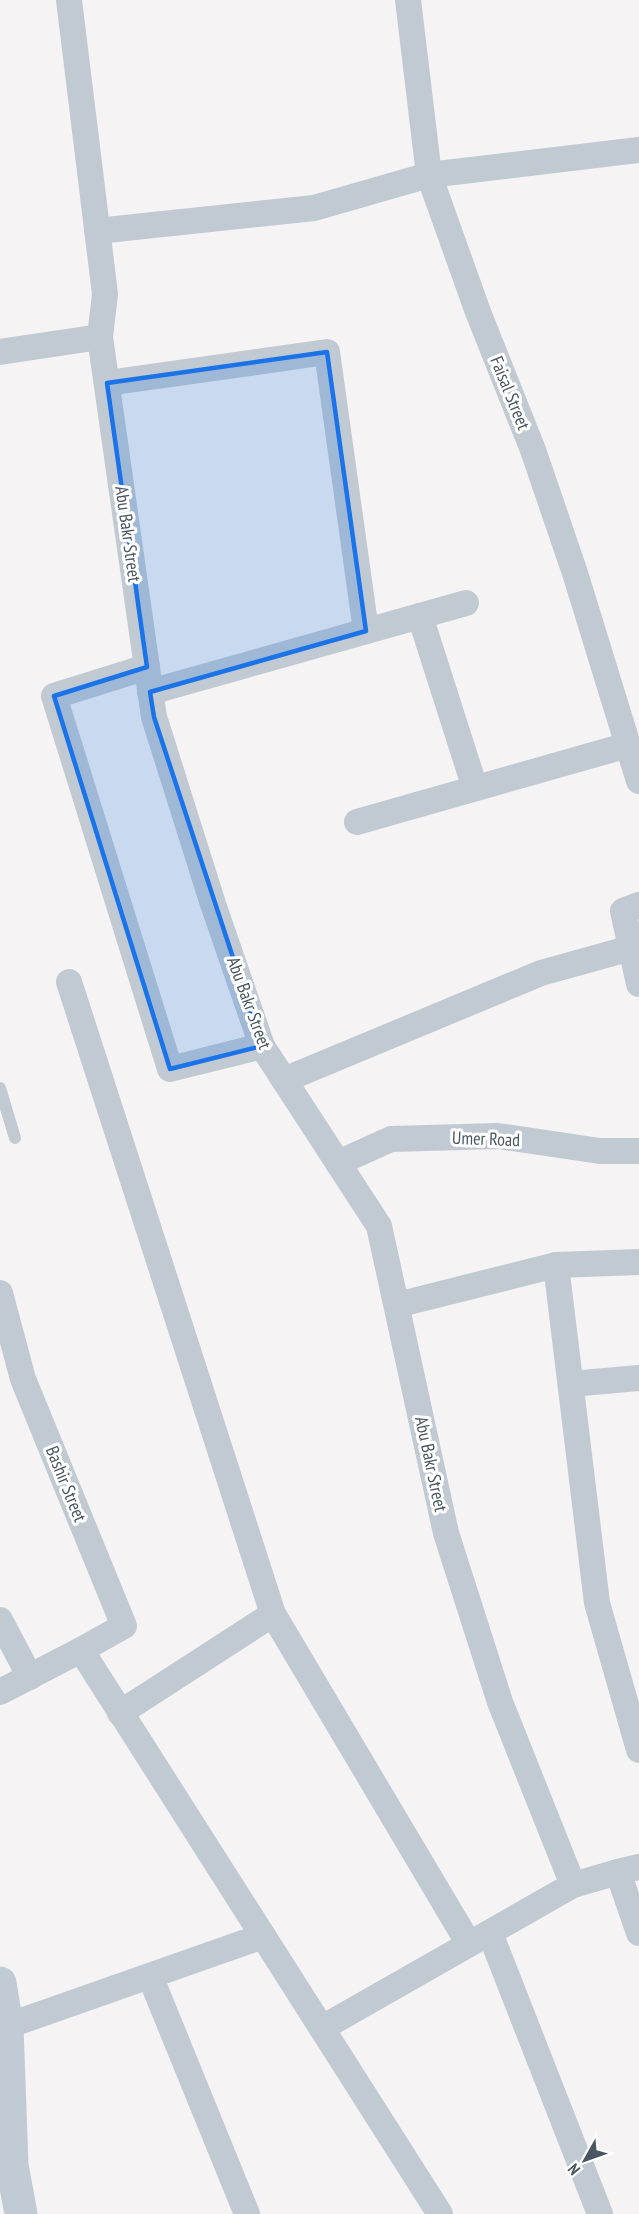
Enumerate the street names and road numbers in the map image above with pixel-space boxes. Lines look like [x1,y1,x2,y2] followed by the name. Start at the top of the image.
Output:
[485,353,536,433] street label: Faisal Street
[110,484,147,583] street label: Abu Bakr Street
[222,953,277,1052] street label: Abu Bakr Street
[452,1126,520,1151] street label: Umer Road
[410,1414,453,1514] street label: Abu Bakr Street
[41,1443,92,1525] street label: Bashir Street

